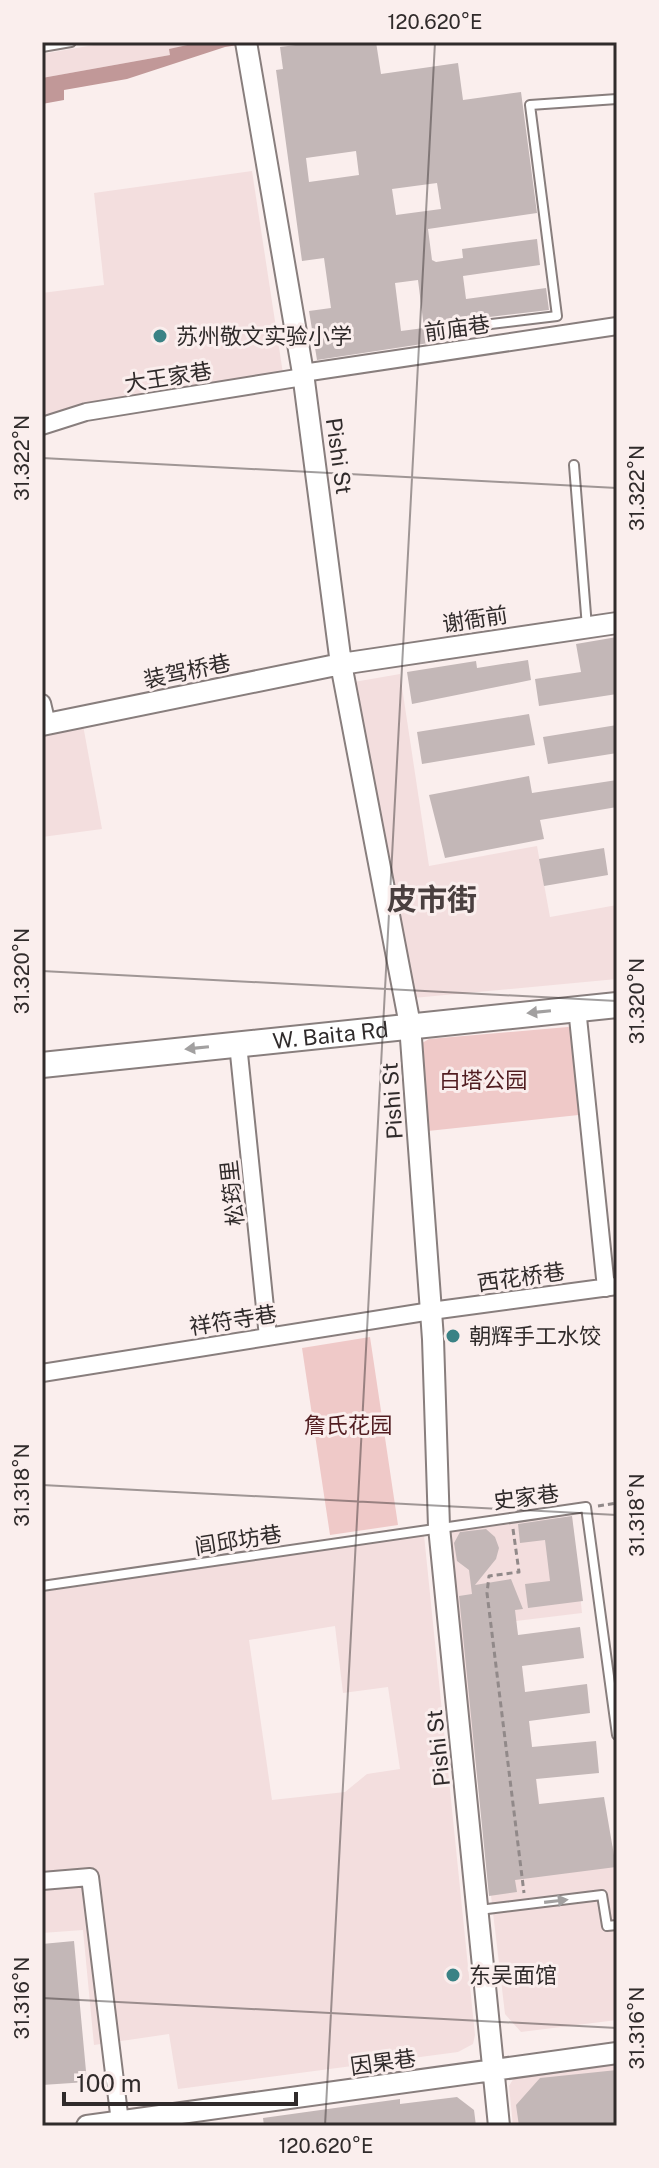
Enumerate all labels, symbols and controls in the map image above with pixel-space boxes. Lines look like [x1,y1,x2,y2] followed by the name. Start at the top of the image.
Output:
[387,10,483,34] text: 120.620°E
[423,311,491,345] street label: 前庙巷
[176,323,352,349] place label: 苏州敬文实验小学
[151,327,169,345] marker: 苏州敬文实验小学
[123,357,213,397] street label: 大王家巷
[10,415,34,501] text: 31.322°N
[321,416,357,496] street label: Pishi St
[625,445,649,531] text: 31.322°N
[440,601,510,637] street label: 谢衙前
[141,649,233,693] street label: 装驾桥巷
[387,881,477,917] district label: 皮市街
[10,928,34,1014] text: 31.320°N
[625,958,649,1044] text: 31.320°N
[526,1006,551,1019] one-way arrow
[271,1016,390,1054] street label: W. Baita Rd
[184,1042,209,1055] one-way arrow
[376,1062,408,1140] street label: Pishi St
[439,1067,527,1093] park label: 白塔公园
[216,1159,248,1227] street label: 松筠里
[476,1258,566,1296] street label: 西花桥巷
[188,1300,278,1340] street label: 祥符寺巷
[469,1323,601,1349] place label: 朝辉手工水饺
[444,1327,462,1345] marker: 朝辉手工水饺
[304,1412,392,1438] park label: 詹氏花园
[10,1443,34,1527] text: 31.318°N
[625,1473,649,1557] text: 31.318°N
[492,1480,560,1514] street label: 史家巷
[193,1520,283,1560] street label: 闾邱坊巷
[421,1708,455,1788] street label: Pishi St
[544,1894,569,1907] one-way arrow
[10,1957,34,2039] text: 31.316°N
[469,1962,557,1988] place label: 东吴面馆
[444,1966,462,1984] marker: 东吴面馆
[625,1987,649,2069] text: 31.316°N
[349,2045,417,2079] street label: 因果巷
[64,2056,296,2106] scale bar
[76,2069,142,2097] text: 100 m
[278,2134,374,2158] text: 120.620°E

